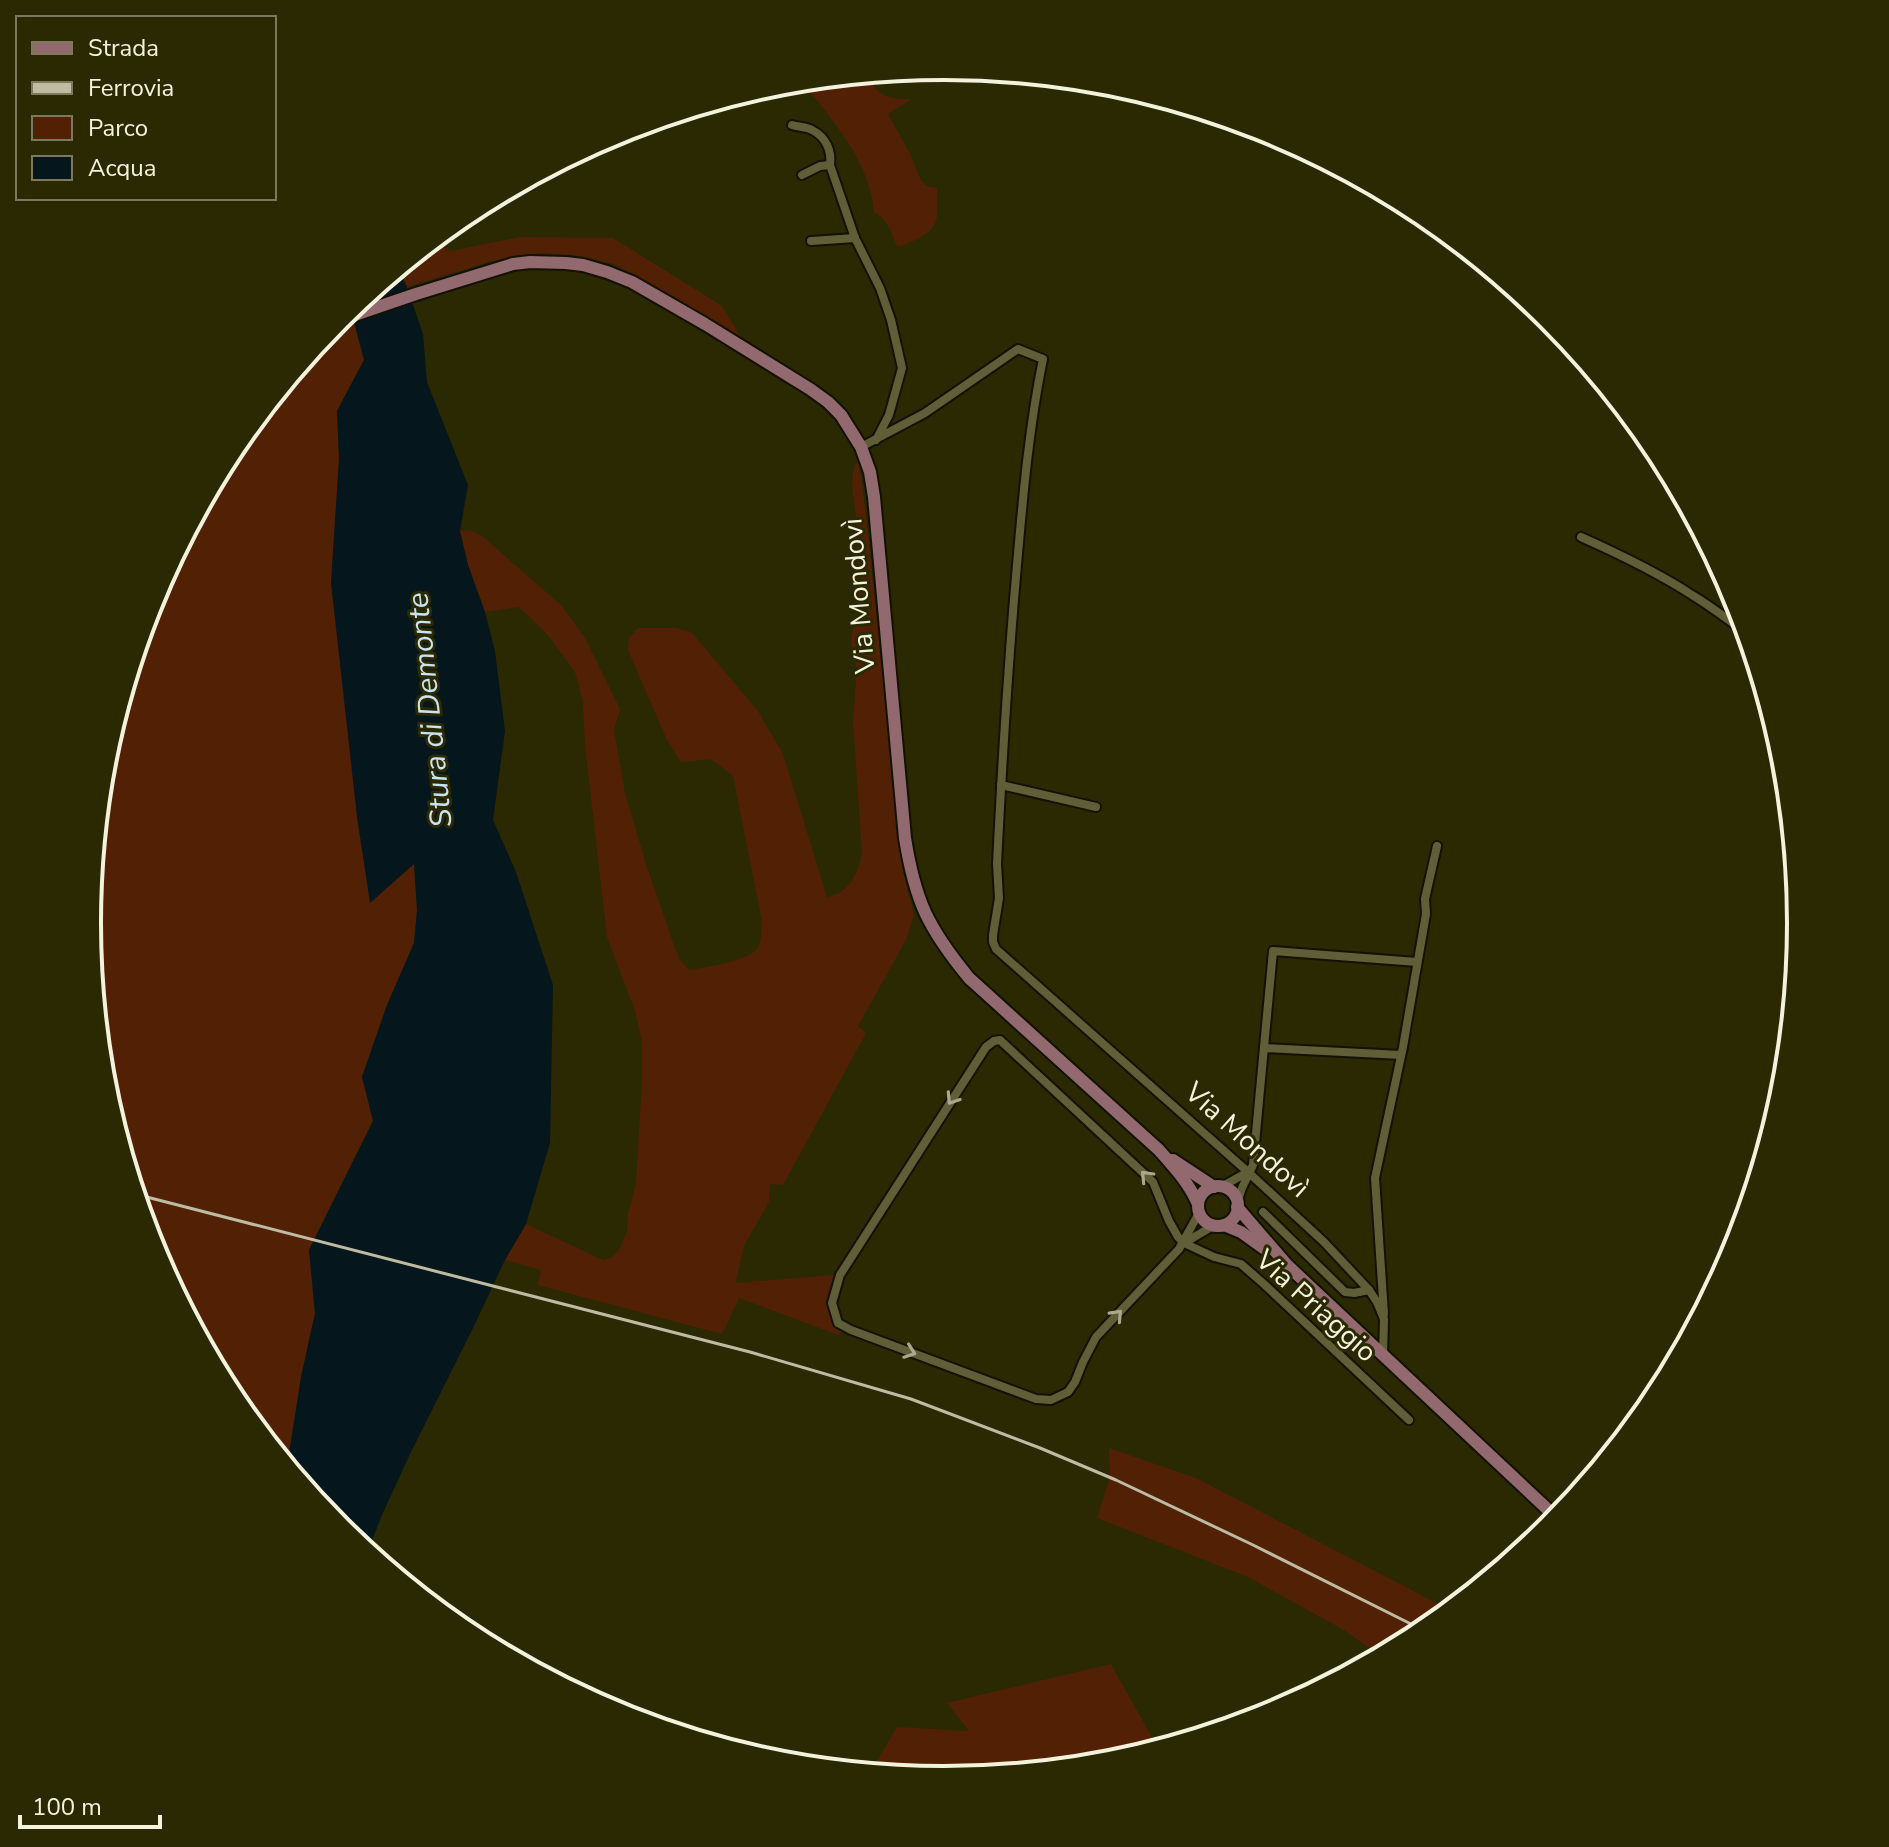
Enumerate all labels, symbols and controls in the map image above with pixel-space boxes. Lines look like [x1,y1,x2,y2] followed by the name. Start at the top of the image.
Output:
[16,16,276,200] legend
[88,32,159,64] text: Strada
[88,72,174,104] text: Ferrovia
[88,112,148,144] text: Parco
[88,152,156,184] text: Acqua
[833,517,885,676] street label: Via Mondovì
[397,590,463,830] water label: Stura di Demonte
[1176,1073,1318,1206] street label: Via Mondovì
[947,1091,962,1105] one-way arrow
[1141,1171,1155,1185] one-way arrow
[1246,1241,1385,1371] street label: Via Priaggio
[1107,1310,1122,1324] one-way arrow
[902,1342,916,1359] one-way arrow
[20,1779,160,1829] scale bar
[32,1791,102,1823] text: 100 m

